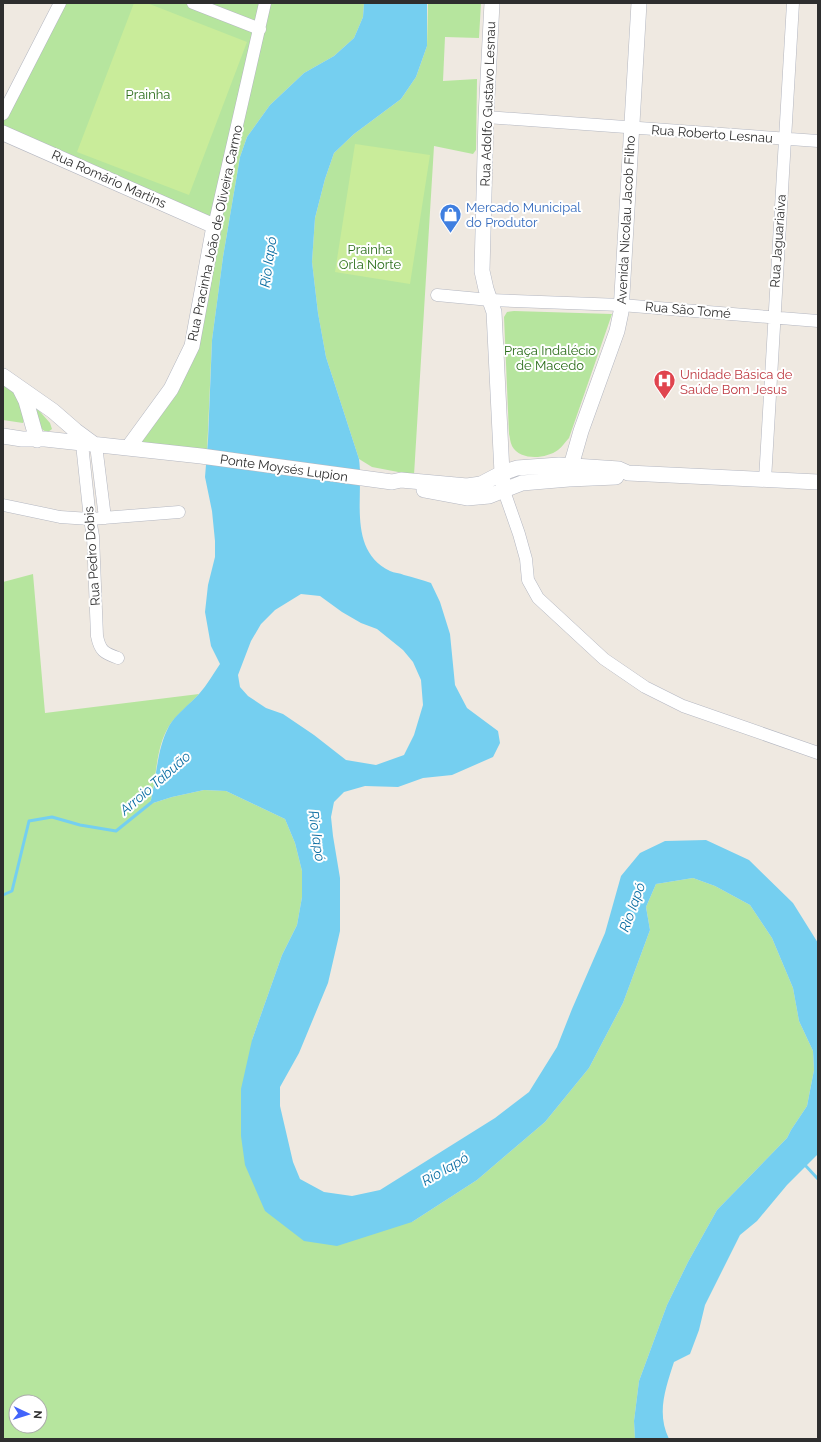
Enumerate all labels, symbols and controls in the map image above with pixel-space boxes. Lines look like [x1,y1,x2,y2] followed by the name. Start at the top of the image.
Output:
[478,21,498,187] street label: Rua Adolfo Gustavo Lesnau
[126,87,170,102] park label: Prainha
[651,122,773,146] street label: Rua Roberto Lesnau
[185,123,245,343] street label: Rua Pracinha João de Oliveira Carmo
[614,135,638,305] street label: Avenida Nicolau Jacob Filho
[49,147,169,211] street label: Rua Romário Martins
[767,194,789,288] street label: Rua Jaguariaíva
[466,200,581,230] place label: Mercado Municipal do Produtor
[438,201,464,234] shop icon: Mercado Municipal do Produtor
[257,236,279,288] water label: Rio Iapó
[339,242,402,272] park label: Prainha Orla Norte
[645,299,732,321] street label: Rua São Tomé
[504,343,596,373] park label: Praça Indalécio de Macedo
[680,367,793,397] place label: Unidade Básica de Saúde Bom Jesus
[652,368,678,401] hospital icon: Unidade Básica de Saúde Bom Jesus
[219,452,349,484] street label: Ponte Moysés Lupion
[81,506,103,606] street label: Rua Pedro Dobis
[116,748,194,819] water label: Arroio Tabuão
[306,810,328,862] water label: Rio Iapó
[616,880,648,934] water label: Rio Iapó
[419,1149,471,1189] water label: Rio Iapó
[8,1394,48,1434] north arrow
[31,1410,44,1419] text: N

